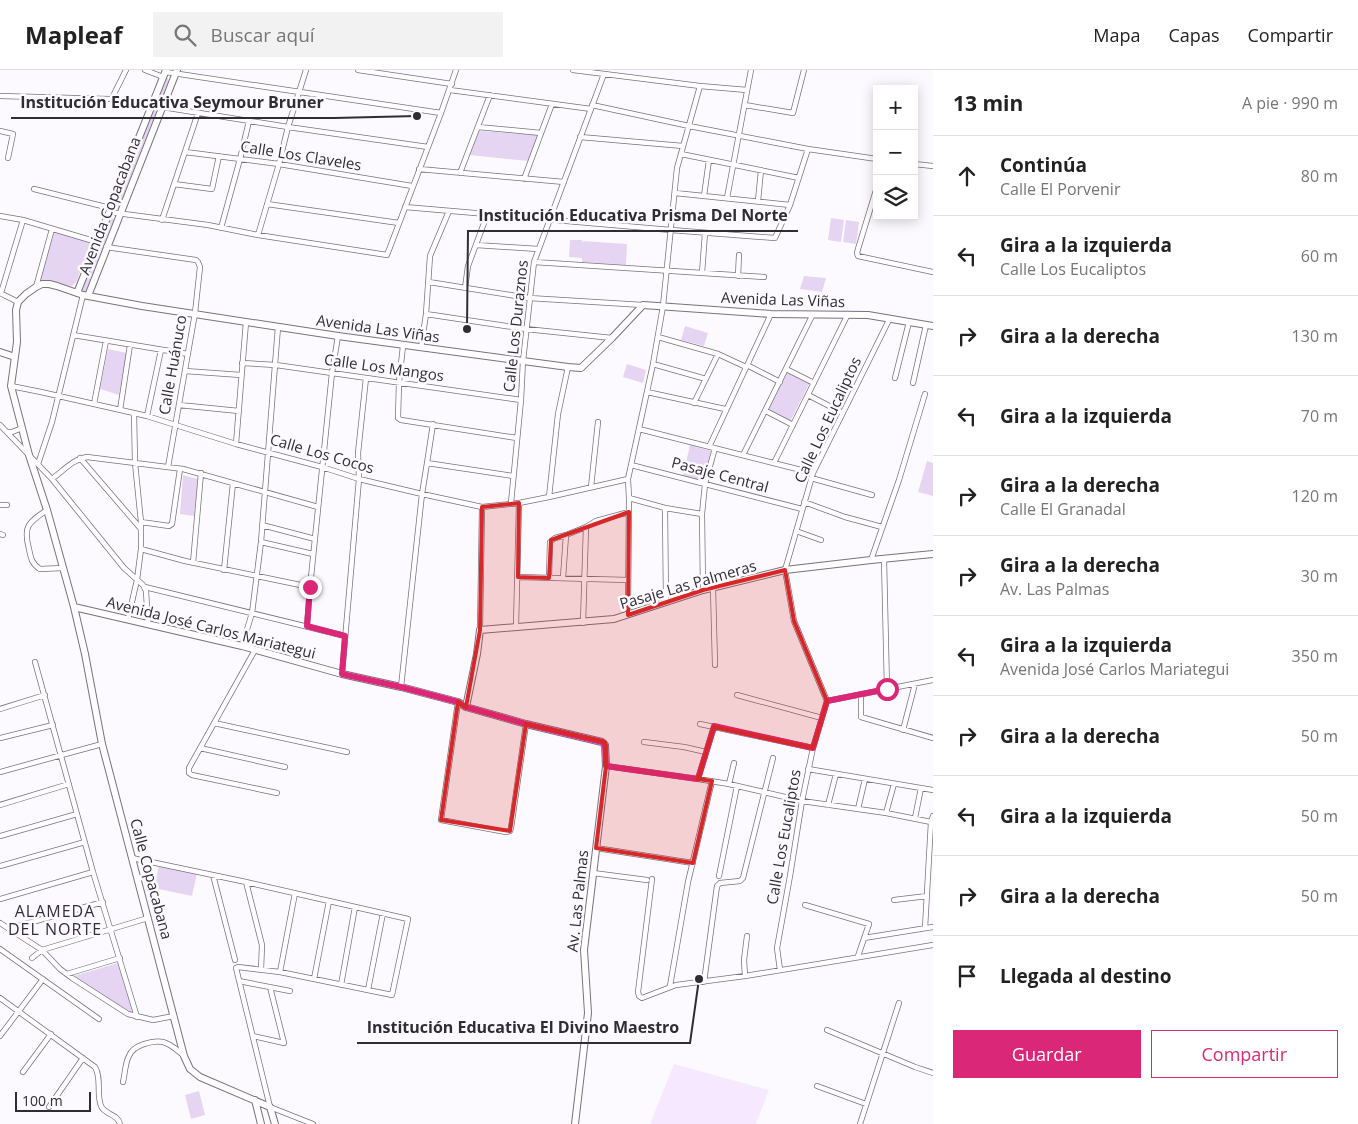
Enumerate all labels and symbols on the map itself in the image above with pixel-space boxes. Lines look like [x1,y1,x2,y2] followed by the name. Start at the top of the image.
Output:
[11,87,334,118] callout: Institución Educativa Seymour Bruner
[20,91,324,113] text: Institución Educativa Seymour Bruner
[74,134,145,278] street label: Avenida Copacabana
[239,136,363,174] street label: Calle Los Claveles
[468,200,798,231] callout: Institución Educativa Prisma Del Norte
[478,204,788,226] text: Institución Educativa Prisma Del Norte
[498,259,532,393] street label: Calle Los Duraznos
[721,287,846,311] street label: Avenida Las Viñas
[315,309,441,347] street label: Avenida Las Viñas
[153,313,191,416] street label: Calle Huánuco
[323,349,445,385] street label: Calle Los Mangos
[789,353,865,486] street label: Calle Los Eucaliptos
[268,429,377,477] street label: Calle Los Cocos
[670,451,771,497] street label: Pasaje Central
[617,555,758,613] street label: Pasaje Las Palmeras
[299,576,322,599] route end
[104,591,318,663] street label: Avenida José Carlos Mariategui
[876,678,899,701] route start
[761,768,805,906] street label: Calle Los Eucaliptos
[126,816,178,941] street label: Calle Copacabana
[562,849,592,953] street label: Av. Las Palmas
[8,900,102,940] district label: ALAMEDA DEL NORTE
[357,1012,690,1043] callout: Institución Educativa El Divino Maestro
[367,1016,679,1038] text: Institución Educativa El Divino Maestro
[15,1089,91,1112] scale bar

